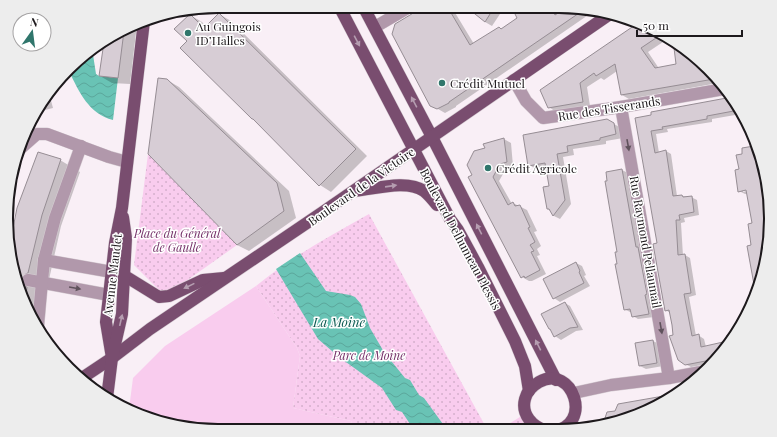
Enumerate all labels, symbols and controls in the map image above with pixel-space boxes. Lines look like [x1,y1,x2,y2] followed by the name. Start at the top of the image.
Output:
[12,12,52,52] north arrow
[637,12,742,38] scale bar
[29,14,40,30] text: N
[643,17,669,33] text: 50 m
[195,18,261,48] place label: Au Guingois ID’Halles
[183,28,193,38] marker: Au Guingois ID’Halles
[354,35,360,46] one-way arrow
[450,75,526,91] place label: Crédit Mutuel
[437,78,447,88] marker: Crédit Mutuel
[557,92,661,124] street label: Rue des Tisserands
[411,97,418,108] one-way arrow
[625,139,631,151] one-way arrow
[304,143,418,229] street label: Boulevard de la Victoire
[496,160,577,176] place label: Crédit Agricole
[483,163,493,173] marker: Crédit Agricole
[417,165,505,313] street label: Boulevard Delhumeau Plessis
[626,175,666,310] street label: Rue Raymond Pellaumail
[385,183,397,189] one-way arrow
[476,223,482,235] one-way arrow
[133,225,221,255] park label: Place du Général de Gaulle
[99,232,125,318] street label: Avenue Maudet
[184,283,195,290] one-way arrow
[69,286,81,292] one-way arrow
[312,313,365,330] water label: La Moine
[118,314,124,327] one-way arrow
[658,322,664,334] one-way arrow
[535,339,541,351] one-way arrow
[332,347,405,363] park label: Parc de Moine

